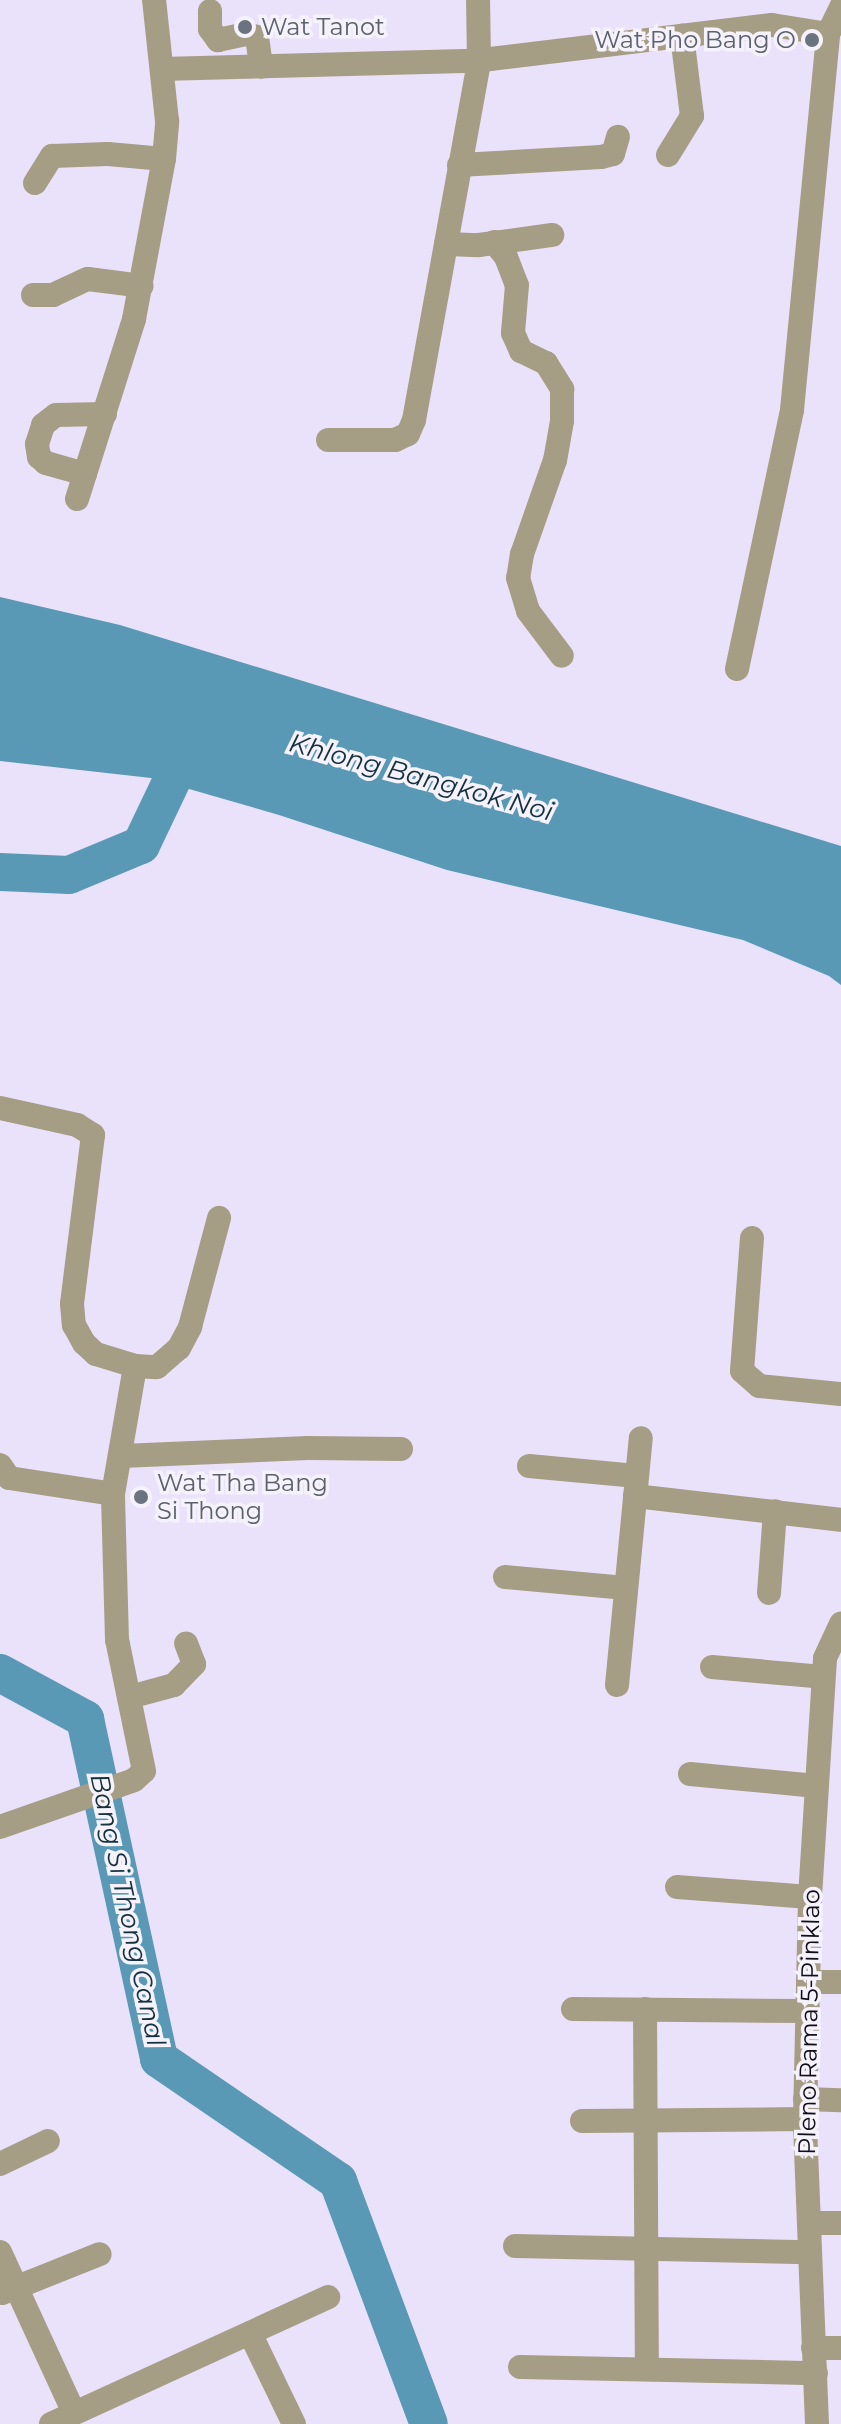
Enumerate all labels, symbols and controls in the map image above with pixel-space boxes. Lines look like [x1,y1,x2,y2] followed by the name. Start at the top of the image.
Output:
[261,13,385,41] place label: Wat Tanot
[236,18,254,36] marker: Wat Tanot
[594,26,796,54] place label: Wat Pho Bang O
[803,31,821,49] marker: Wat Pho Bang O
[286,728,556,828] water label: Khlong Bangkok Noi
[157,1469,328,1525] place label: Wat Tha Bang Si Thong
[132,1488,150,1506] marker: Wat Tha Bang Si Thong
[83,1771,171,2049] water label: Bang Si Thong Canal
[792,1889,826,2155] street label: Pleno Rama 5-Pinklao

